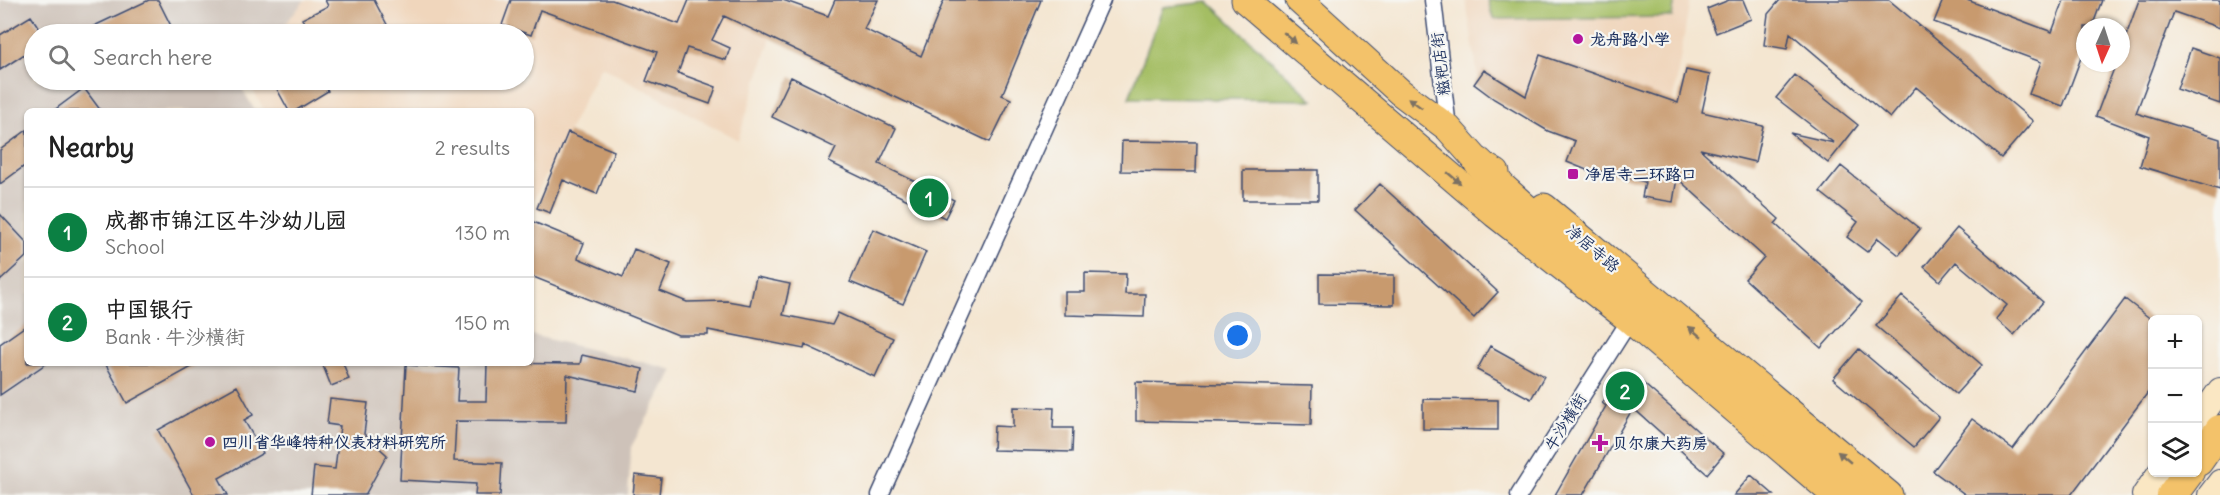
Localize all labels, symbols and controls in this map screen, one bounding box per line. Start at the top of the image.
north arrow [2076,18,2130,72]
search box [24,24,534,90]
place label: 龙舟路小学 [1590,29,1670,49]
one-way arrow [1282,31,1297,44]
street label: 糍粑店街 [1426,31,1454,97]
marker: 龙舟路小学 [1571,32,1585,46]
icon: search [45,41,78,74]
text: Search here [93,43,212,71]
one-way arrow [1407,98,1422,110]
text: Nearby [48,131,134,164]
text: 2 results [435,135,510,160]
place label: 净居寺二环路口 [1585,164,1697,184]
marker: 净居寺二环路口 [1566,167,1580,181]
one-way arrow [1446,172,1462,185]
pin: 1 [910,176,948,220]
text: 成都市锦江区牛沙幼儿园 [105,206,347,234]
text: 1 [64,220,71,245]
text: 130 m [455,220,510,245]
street label: 净居寺路 [1562,220,1624,276]
text: School [105,234,165,259]
text: 中国银行 [105,295,193,323]
text: 2 [62,310,73,335]
text: 150 m [455,310,510,335]
map controls [2148,315,2202,477]
button: + [2148,315,2202,369]
your location [1223,321,1252,350]
text: Bank · 牛沙横街 [105,324,245,349]
one-way arrow [1687,326,1703,339]
pin: 2 [1606,368,1644,414]
button: − [2148,369,2202,423]
street label: 牛沙横街 [1540,390,1590,454]
button: layers [2148,423,2202,477]
place label: 四川省华峰特种仪表材料研究所 [222,432,446,452]
place label: 贝尔康大药房 [1612,433,1708,453]
marker: 四川省华峰特种仪表材料研究所 [203,435,217,449]
marker: 贝尔康大药房 [1593,436,1607,450]
one-way arrow [1837,451,1852,464]

